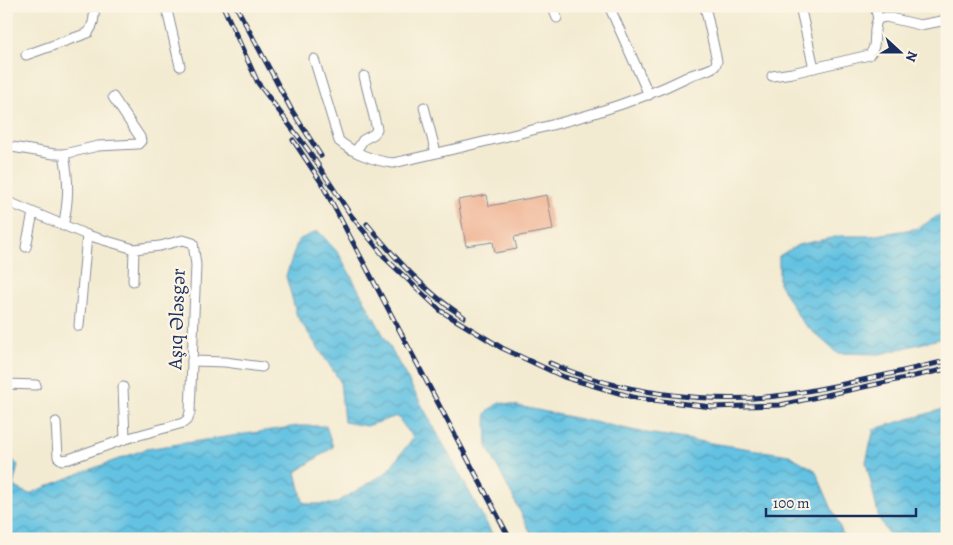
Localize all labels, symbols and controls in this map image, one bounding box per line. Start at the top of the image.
north arrow [876,28,926,78]
text: N [901,48,922,65]
street label: Aşıq Ələsgər [161,267,192,371]
scale bar [766,485,916,517]
text: 100 m [773,493,810,513]

